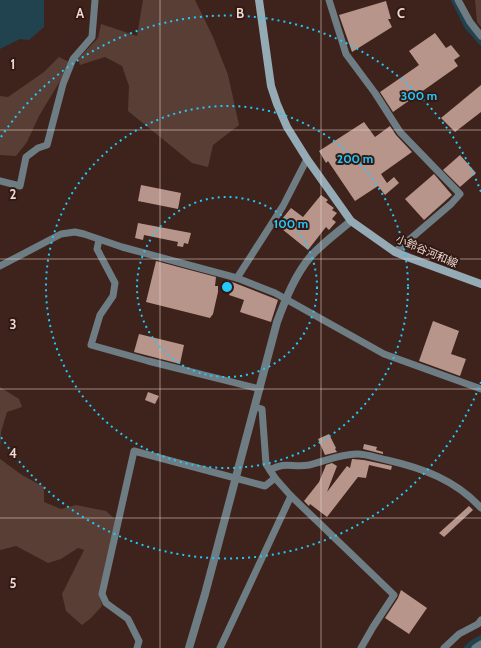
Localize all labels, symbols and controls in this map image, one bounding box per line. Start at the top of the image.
text: A [76,5,85,21]
text: B [236,5,244,21]
text: C [397,5,405,21]
text: 1 [11,56,15,72]
text: 300 m [401,88,437,103]
text: 200 m [337,151,373,166]
text: 2 [10,186,17,202]
text: 100 m [274,216,308,231]
street label: 小鈴谷河和線 [394,232,460,270]
centre of rings [220,280,234,294]
text: 3 [9,316,17,332]
text: 4 [9,445,17,461]
text: 5 [10,575,17,591]

